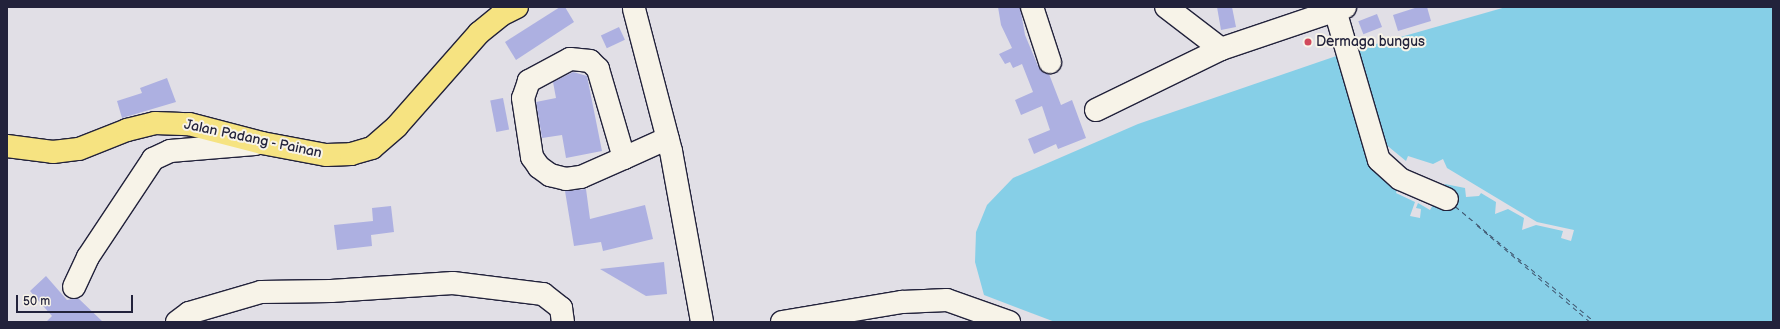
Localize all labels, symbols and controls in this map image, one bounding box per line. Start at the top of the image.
place label: Dermaga bungus [1316,34,1425,50]
marker: Dermaga bungus [1303,37,1313,47]
street label: Jalan Padang - Painan [182,116,324,162]
scale bar [18,287,135,313]
text: 50 m [23,294,50,309]

